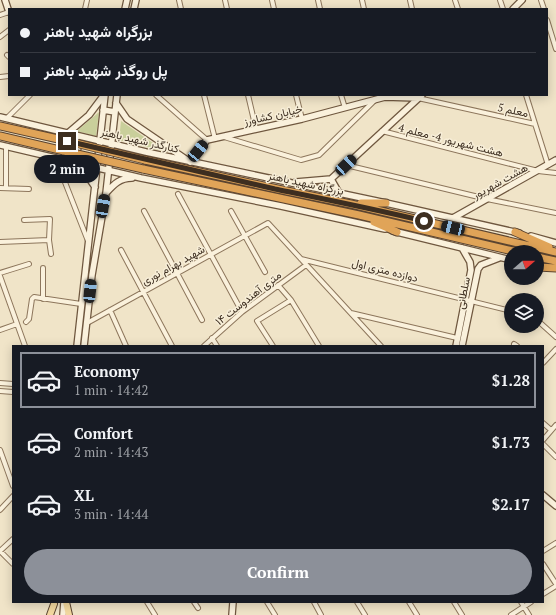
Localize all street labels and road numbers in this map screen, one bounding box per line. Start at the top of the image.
street label: معلم 5 [496,100,530,121]
street label: خیابان کشاورز [241,101,304,129]
street label: هشت شهریور 4- معلم 4 [397,120,505,161]
street label: کنارگذر شهید باهنر [99,124,181,156]
street label: هشت شهریور [469,160,530,202]
street label: بزرگراه شهید باهنر [266,168,345,198]
street label: شهید بهرام نوری [139,242,208,289]
street label: دوازده متری اول [350,255,420,285]
street label: ۱۴ متری آهندوست [212,268,284,328]
street label: سلطانی [453,275,473,310]

